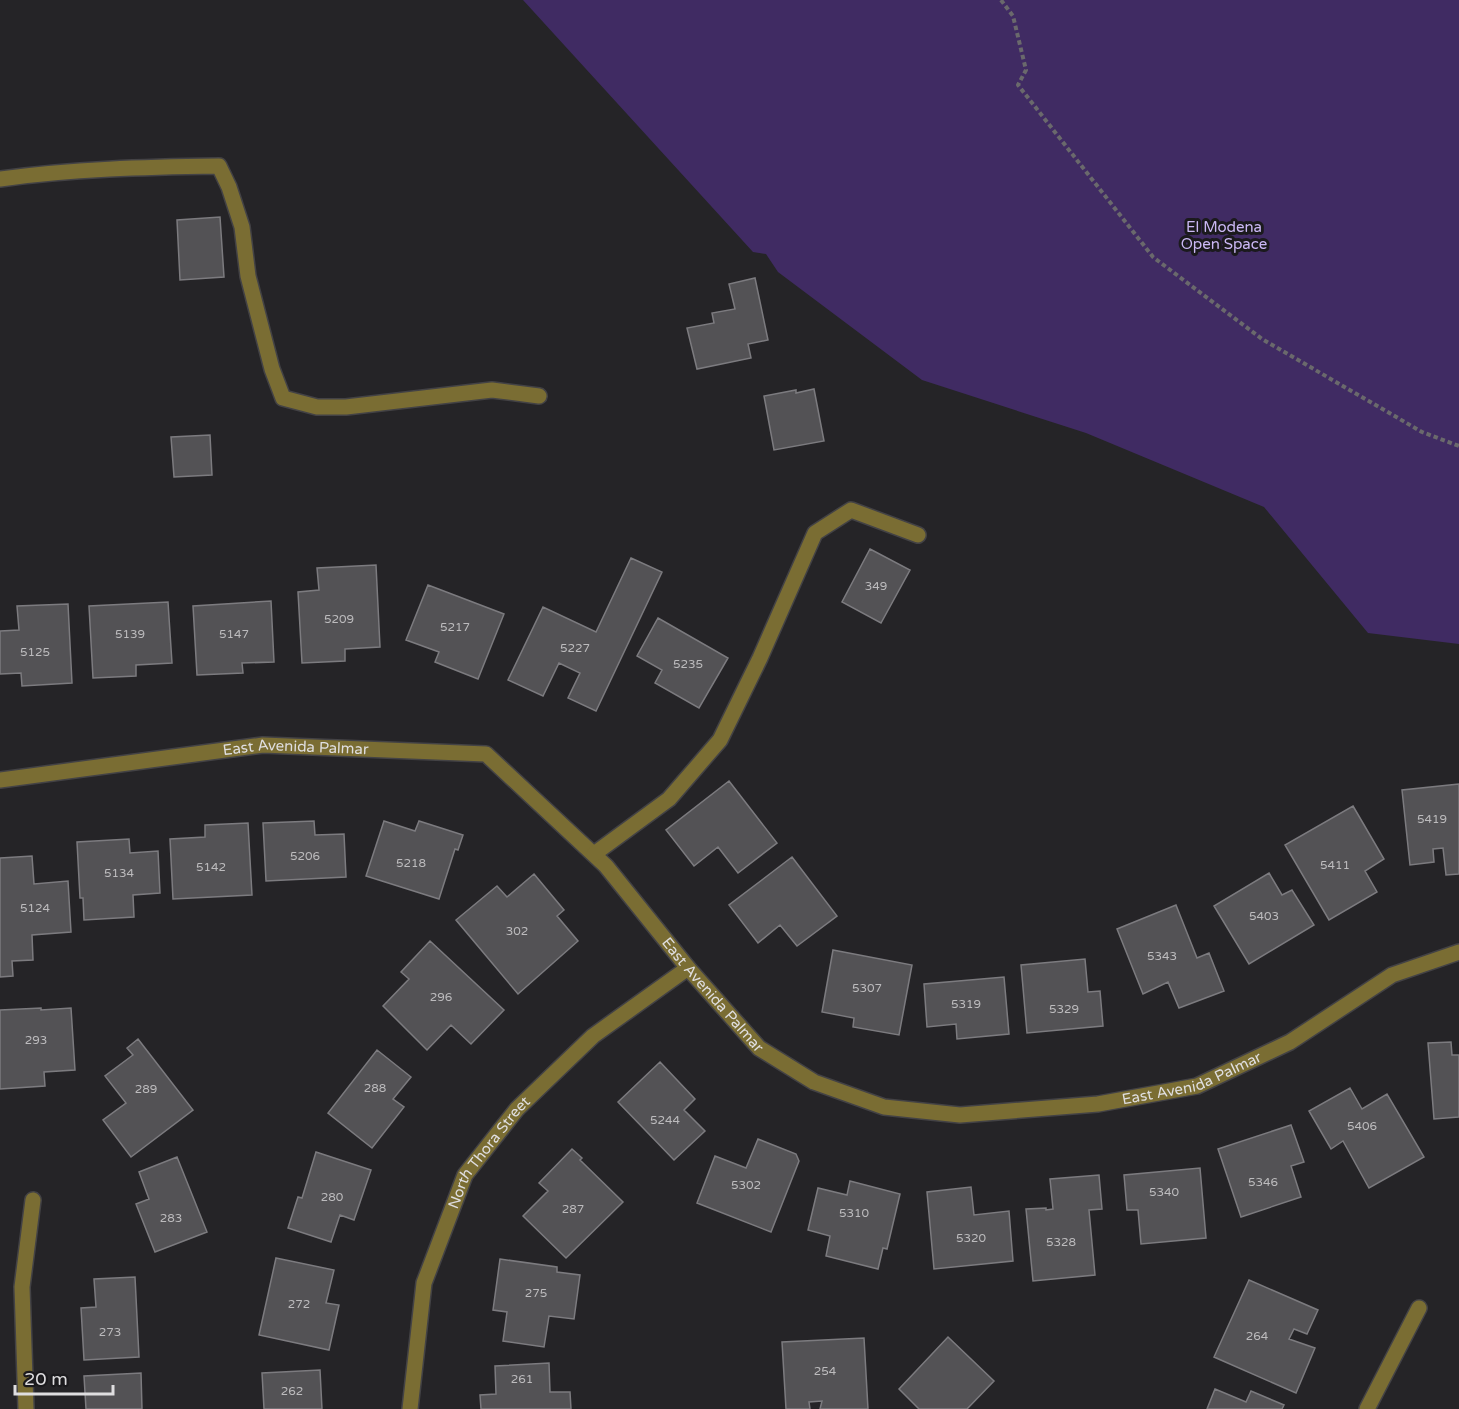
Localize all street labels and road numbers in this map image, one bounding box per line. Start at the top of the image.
street label: East Avenida Palmar [222,735,369,759]
street label: East Avenida Palmar [658,934,768,1056]
street label: East Avenida Palmar [1121,1048,1265,1108]
street label: North Thora Street [444,1092,534,1211]

